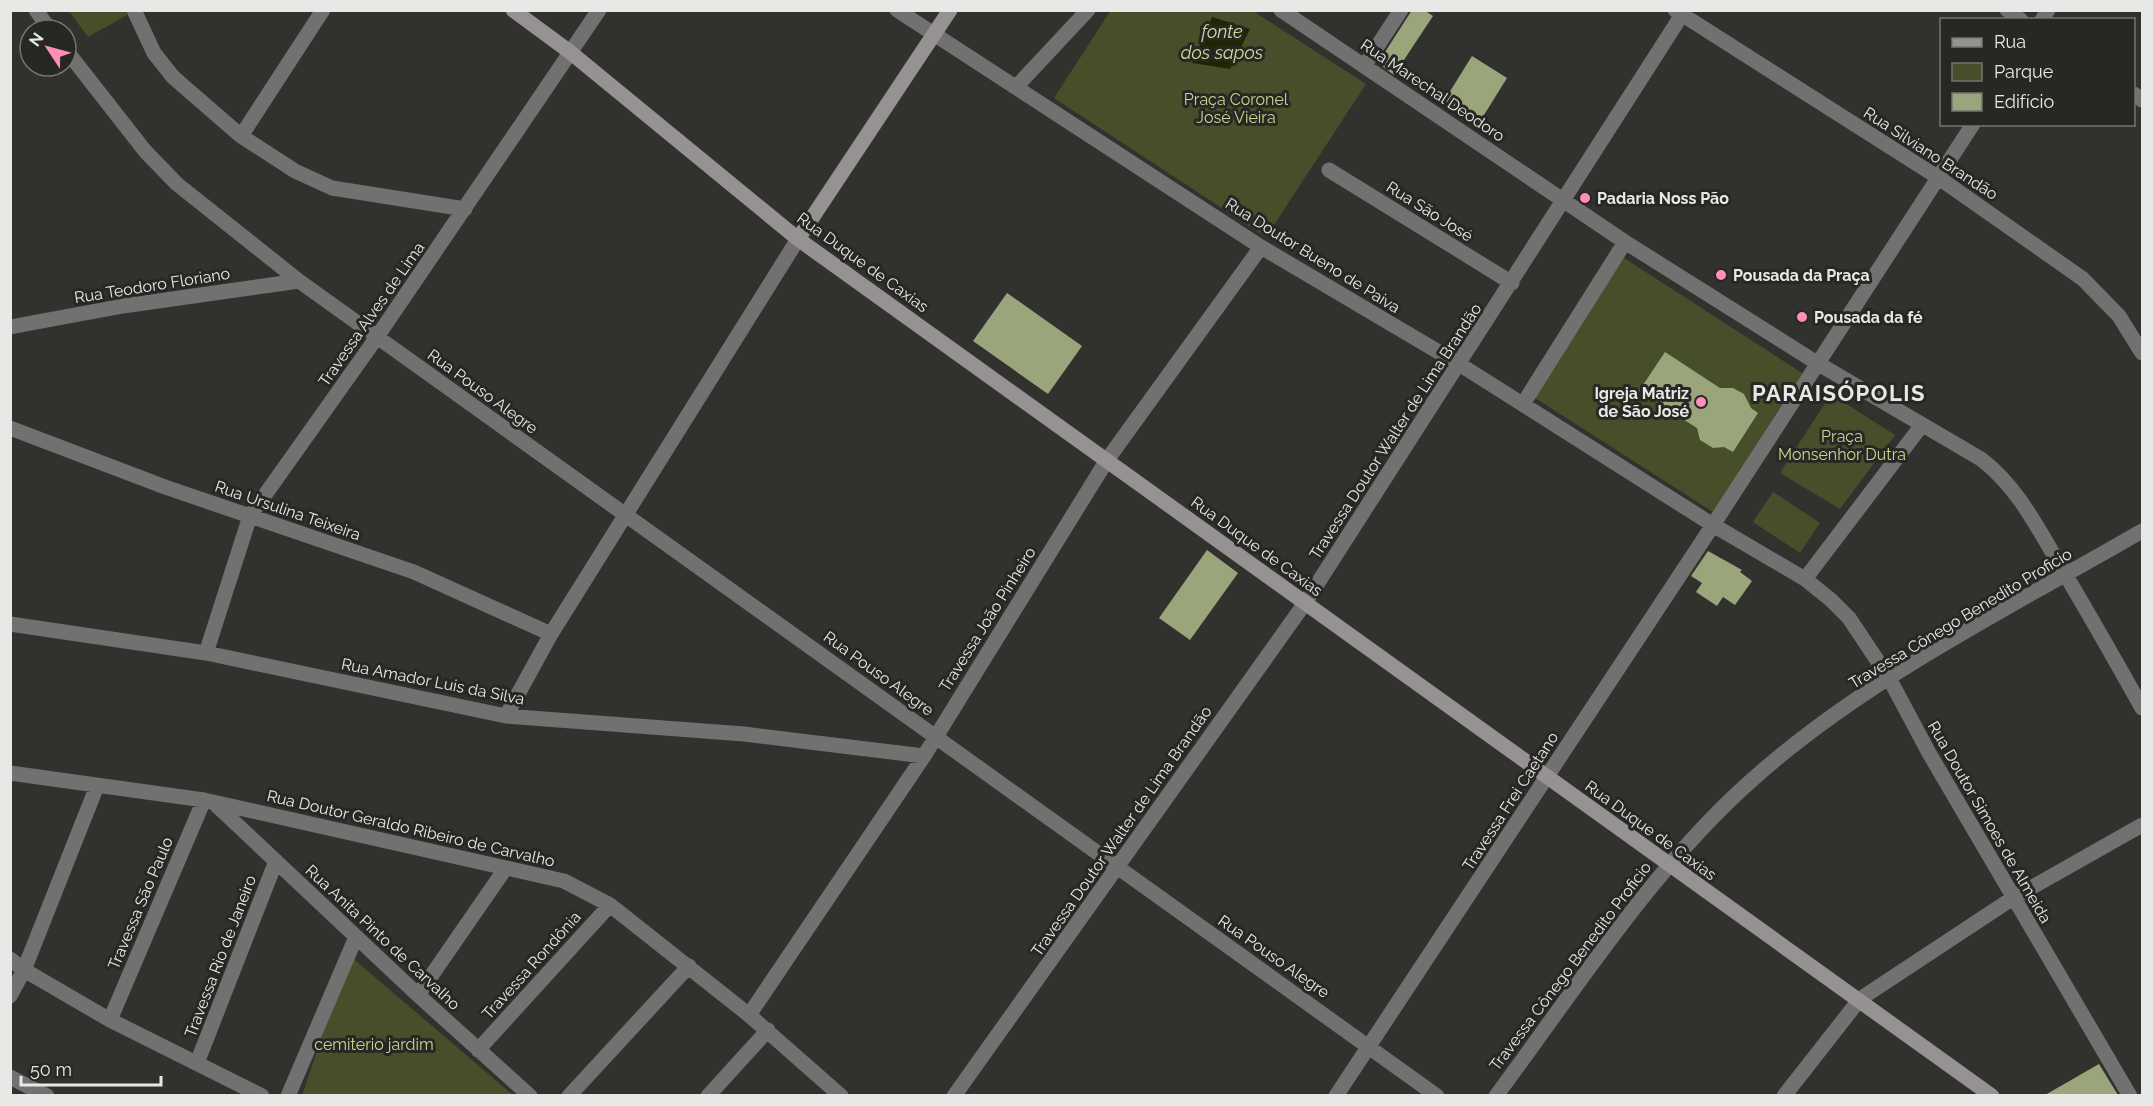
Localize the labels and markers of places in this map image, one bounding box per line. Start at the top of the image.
place label: Padaria Noss Pão [1597,189,1729,208]
marker: Padaria Noss Pão [1578,191,1592,205]
place label: Pousada da Praça [1733,266,1870,285]
marker: Pousada da Praça [1714,268,1728,282]
place label: Pousada da fé [1814,308,1923,327]
marker: Pousada da fé [1795,310,1809,324]
place label: Igreja Matriz de São José [1594,384,1689,421]
marker: Igreja Matriz de São José [1694,395,1708,409]

